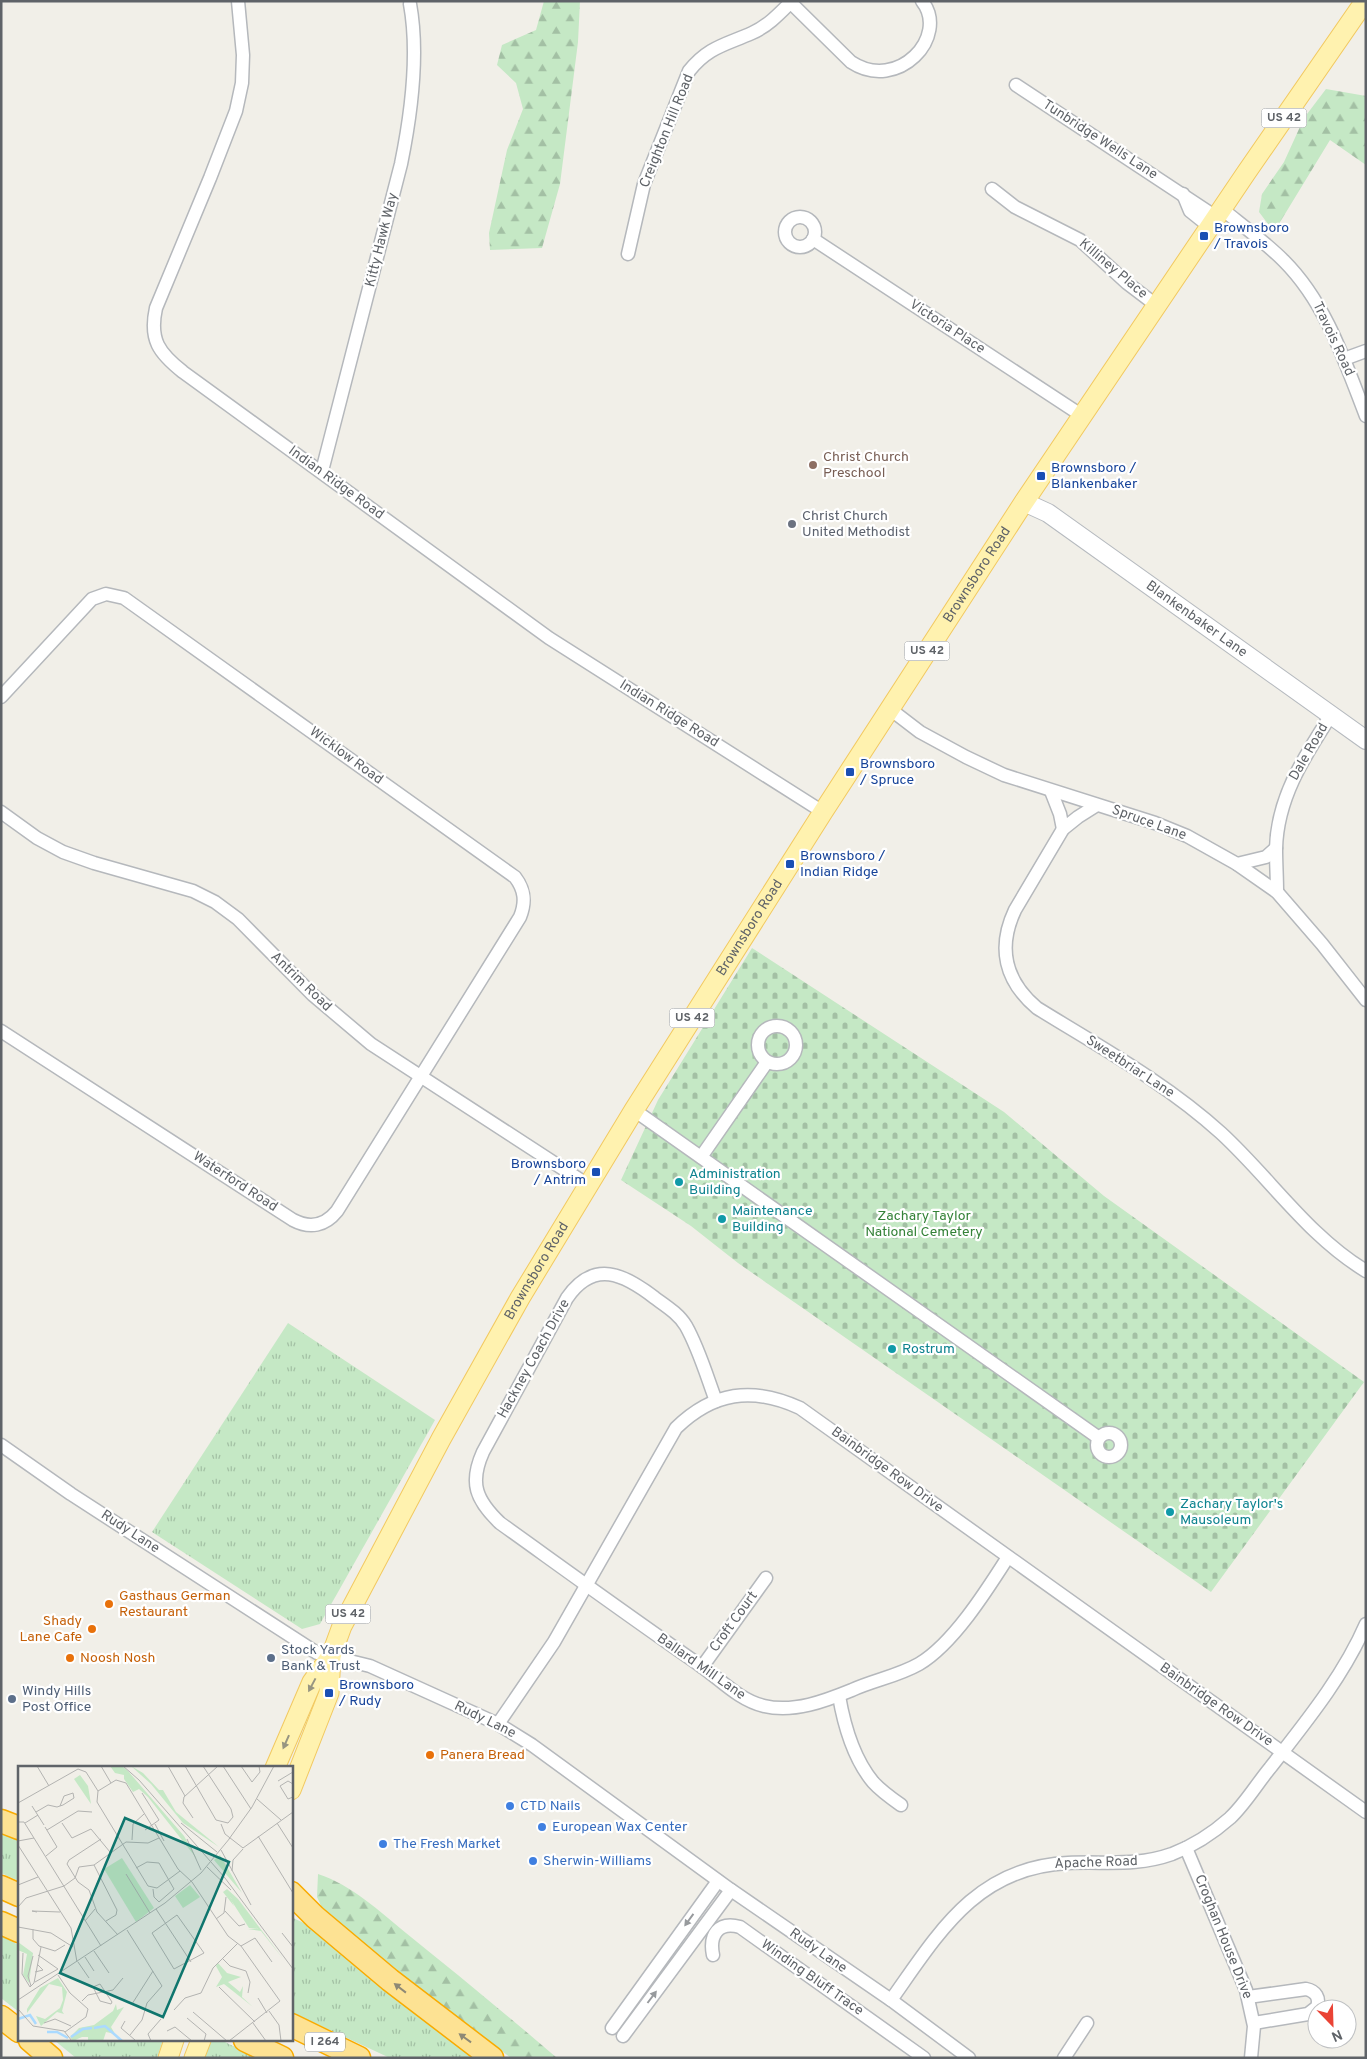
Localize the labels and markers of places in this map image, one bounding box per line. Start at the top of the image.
place label: Brownsboro / Travois [1213,220,1289,253]
marker: Brownsboro / Travois [1198,230,1210,242]
place label: Christ Church Preschool [823,449,909,482]
marker: Christ Church Preschool [807,459,819,471]
place label: Brownsboro / Blankenbaker [1051,460,1138,493]
marker: Brownsboro / Blankenbaker [1035,470,1047,482]
place label: Christ Church United Methodist [802,508,910,541]
marker: Christ Church United Methodist [786,518,798,530]
place label: Brownsboro / Spruce [859,756,935,789]
marker: Brownsboro / Spruce [844,766,856,778]
place label: Brownsboro / Indian Ridge [800,848,885,881]
marker: Brownsboro / Indian Ridge [784,858,796,870]
place label: Brownsboro / Antrim [511,1156,586,1189]
marker: Brownsboro / Antrim [590,1166,602,1178]
place label: Administration Building [689,1166,781,1199]
marker: Administration Building [673,1176,685,1188]
place label: Maintenance Building [732,1203,813,1236]
marker: Maintenance Building [716,1213,728,1225]
place label: Rostrum [902,1341,955,1358]
marker: Rostrum [886,1343,898,1355]
place label: Zachary Taylor's Mausoleum [1180,1496,1283,1529]
marker: Zachary Taylor's Mausoleum [1164,1506,1176,1518]
place label: Gasthaus German Restaurant [119,1588,231,1621]
marker: Gasthaus German Restaurant [103,1598,115,1610]
place label: Shady Lane Cafe [19,1613,82,1646]
marker: Shady Lane Cafe [86,1623,98,1635]
place label: Stock Yards Bank & Trust [281,1642,361,1675]
place label: Noosh Nosh [80,1650,155,1667]
marker: Noosh Nosh [64,1652,76,1664]
marker: Stock Yards Bank & Trust [265,1652,277,1664]
place label: Brownsboro / Rudy [338,1677,414,1710]
place label: Windy Hills Post Office [22,1683,91,1716]
marker: Brownsboro / Rudy [323,1687,335,1699]
marker: Windy Hills Post Office [6,1693,18,1705]
place label: Panera Bread [440,1747,525,1764]
marker: Panera Bread [424,1749,436,1761]
place label: CTD Nails [520,1798,581,1815]
marker: CTD Nails [504,1800,516,1812]
place label: European Wax Center [552,1819,688,1836]
marker: European Wax Center [536,1821,548,1833]
place label: The Fresh Market [393,1836,501,1853]
marker: The Fresh Market [377,1838,389,1850]
place label: Sherwin-Williams [543,1853,652,1870]
marker: Sherwin-Williams [527,1855,539,1867]

